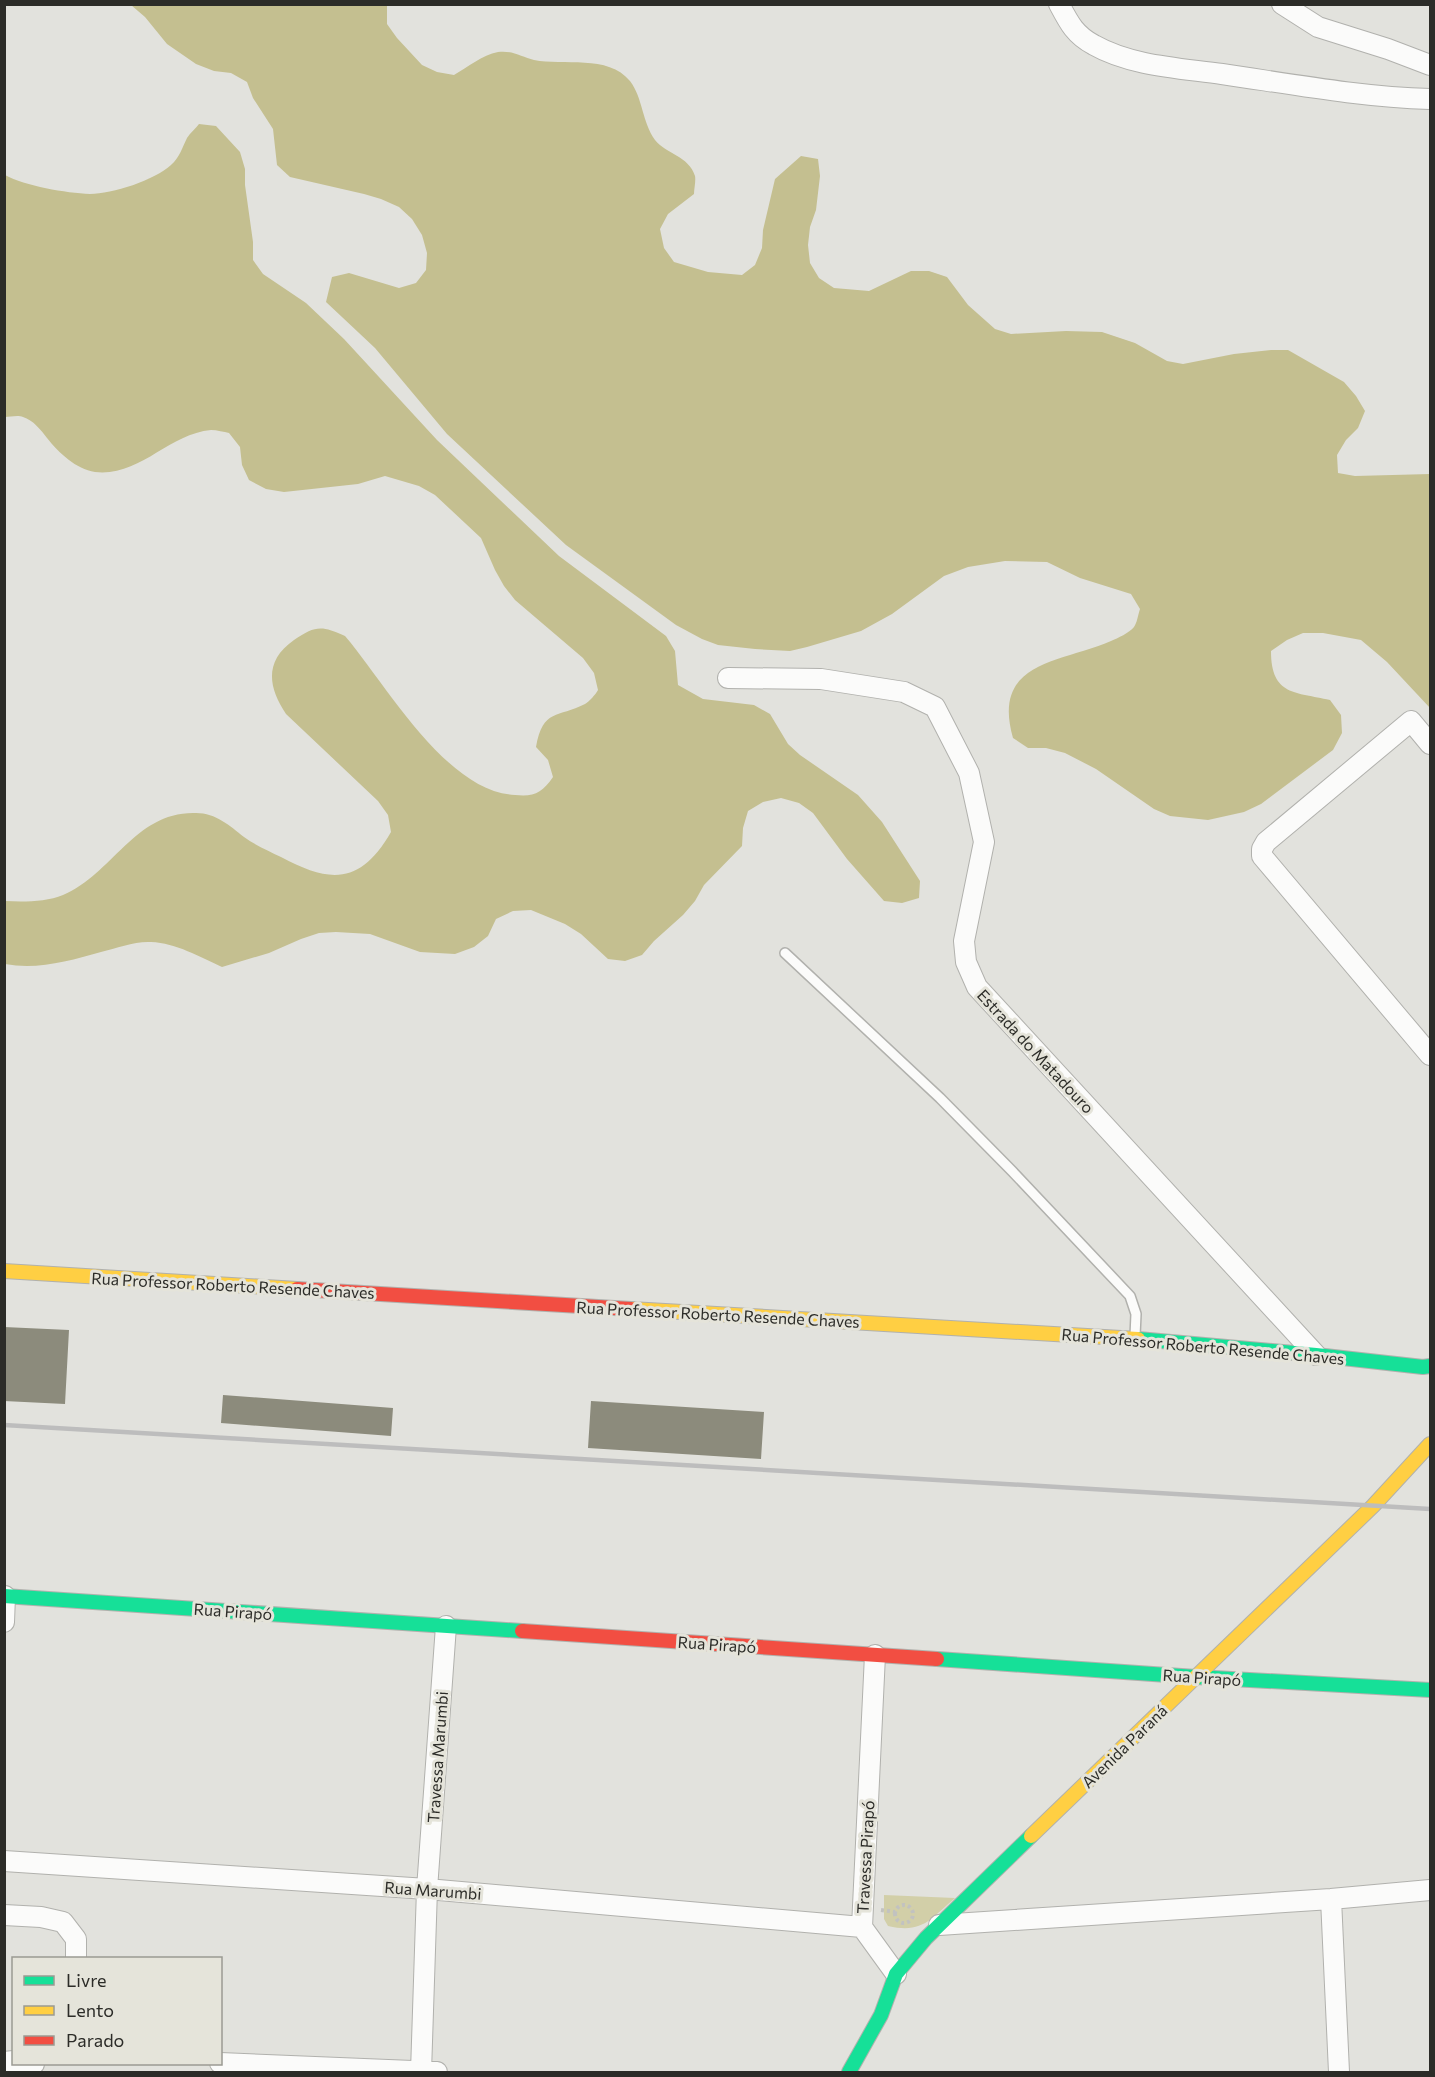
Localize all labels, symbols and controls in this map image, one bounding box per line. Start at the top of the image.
street label: Estrada do Matadouro [974,985,1098,1117]
street label: Rua Professor Roberto Resende Chaves [91,1268,375,1302]
street label: Rua Professor Roberto Resende Chaves [576,1297,860,1331]
street label: Rua Professor Roberto Resende Chaves [1061,1324,1345,1368]
street label: Rua Pirapó [193,1599,273,1623]
street label: Rua Pirapó [677,1632,757,1656]
street label: Rua Pirapó [1162,1665,1242,1689]
street label: Travessa Marumbi [423,1690,451,1824]
street label: Avenida Paraná [1077,1701,1171,1791]
street label: Travessa Pirapó [853,1800,877,1914]
street label: Rua Marumbi [384,1877,482,1903]
legend [12,1957,222,2065]
text: Livre [66,1969,107,1991]
text: Lento [66,1999,114,2021]
text: Parado [66,2029,124,2051]

